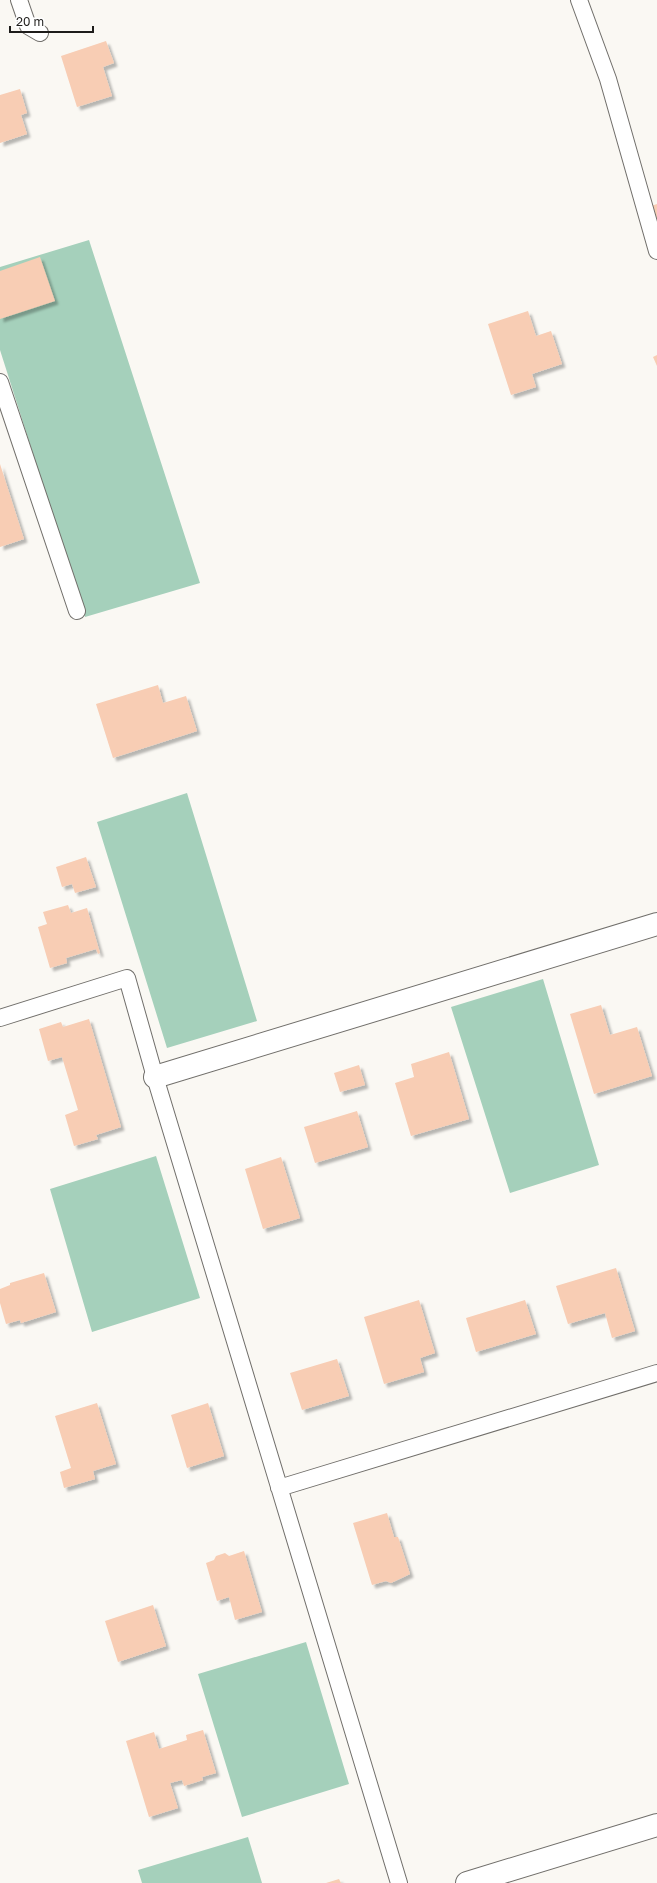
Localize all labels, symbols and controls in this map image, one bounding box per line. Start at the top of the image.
scale bar [10,8,93,34]
text: 20 m [16,14,44,29]

